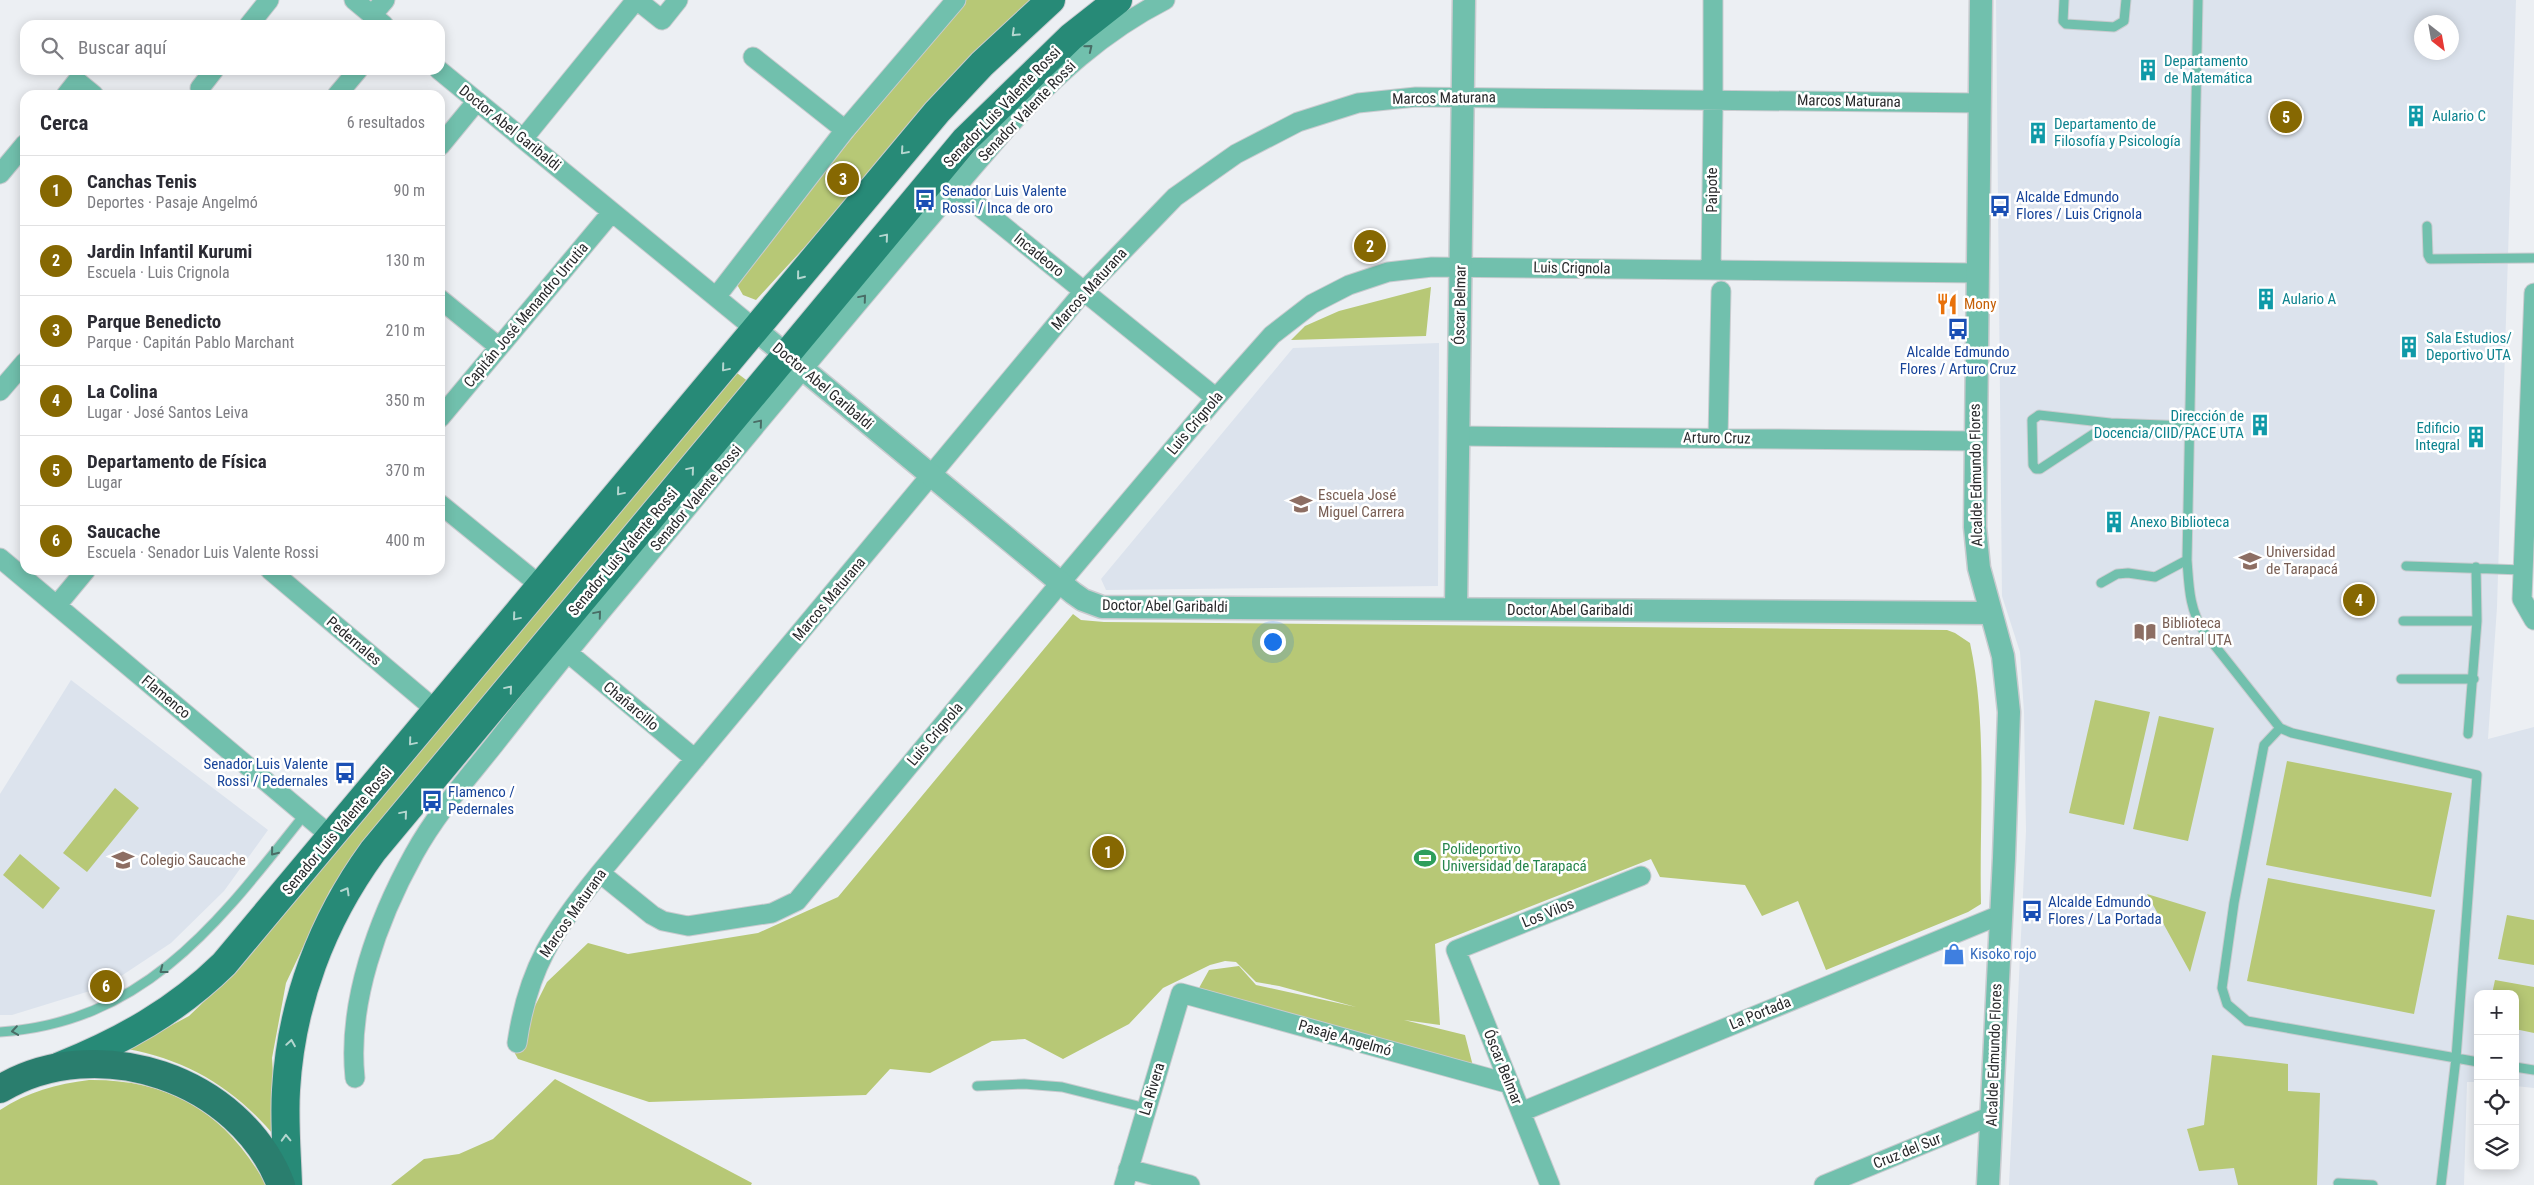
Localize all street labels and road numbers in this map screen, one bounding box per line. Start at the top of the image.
street label: Senador Luis Valente Rossi [940,43,1064,171]
street label: Senador Valente Rossi [974,57,1080,165]
street label: Doctor Abel Garibaldi [455,81,565,175]
street label: Marcos Maturana [1392,88,1496,108]
street label: Marcos Maturana [1797,91,1901,111]
street label: Paipote [1703,167,1721,213]
street label: Incadeoro [1010,229,1068,281]
street label: Capitán José Menandro Urrutia [460,239,592,391]
street label: Marcos Maturana [1048,244,1130,334]
street label: Luis Crignola [1533,258,1611,278]
street label: Óscar Belmar [1450,265,1470,345]
street label: Doctor Abel Garibaldi [769,339,877,433]
street label: Luis Crignola [1163,388,1227,458]
street label: Alcalde Edmundo Flores [1966,403,1986,547]
street label: Arturo Cruz [1683,428,1751,448]
street label: Senador Valente Rossi [646,441,746,555]
street label: Senador Luis Valente Rossi [565,485,681,619]
street label: Marcos Maturana [789,553,869,645]
street label: Doctor Abel Garibaldi [1102,596,1228,616]
street label: Doctor Abel Garibaldi [1507,601,1633,619]
street label: Pedernales [323,613,385,669]
street label: Flamenco [138,671,194,723]
street label: Chañarcillo [600,678,662,734]
street label: Luis Crignola [903,699,967,769]
street label: Senador Luis Valente Rossi [279,764,395,898]
street label: Marcos Maturana [536,865,610,961]
street label: Los Vilos [1519,894,1577,932]
street label: Alcalde Edmundo Flores [1983,983,2005,1127]
street label: La Portada [1727,993,1793,1033]
street label: Pasaje Angelmó [1296,1016,1394,1060]
street label: Óscar Belmar [1480,1027,1526,1108]
street label: La Rivera [1136,1061,1168,1117]
street label: Cruz del Sur [1871,1129,1944,1173]

